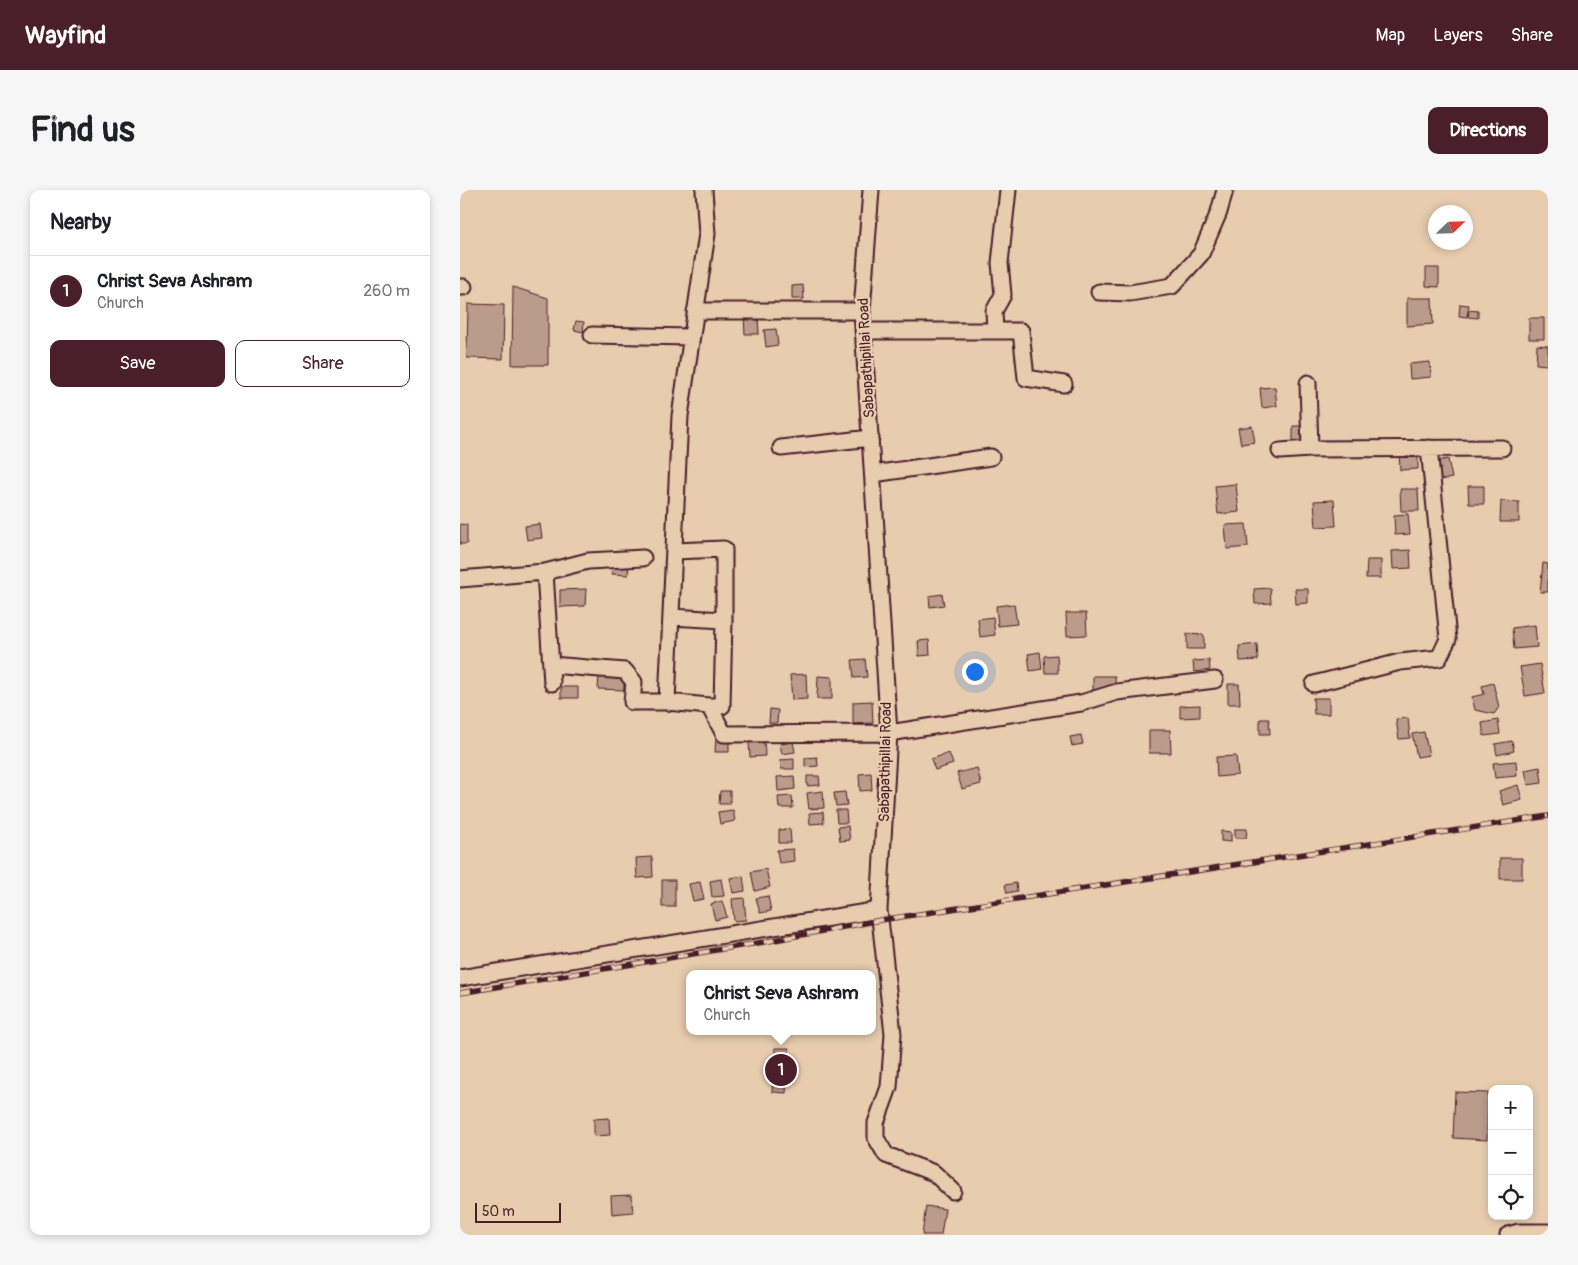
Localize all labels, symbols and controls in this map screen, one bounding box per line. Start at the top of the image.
text: Wayfind [25,21,106,50]
text: Map [1376,24,1405,47]
text: Layers [1433,24,1483,47]
text: Share [1511,24,1553,47]
button: Directions [1428,107,1548,154]
text: Find us [30,108,135,152]
north arrow [1428,205,1473,250]
text: Nearby [50,209,111,236]
text: Christ Seva Ashram [97,269,252,293]
text: 1 [63,281,69,301]
text: 260 m [363,281,410,301]
text: Church [97,293,144,313]
street label: Sabapathipillai Road [854,297,879,419]
button: Save [50,340,225,387]
button: Share [235,340,410,387]
your location [962,659,988,685]
street label: Sabapathipillai Road [875,702,896,822]
popup [686,970,876,1035]
text: Christ Seva Ashram [703,981,859,1005]
text: Church [703,1005,750,1025]
pin: 1 [765,1051,797,1089]
map controls [1488,1085,1533,1220]
button: + [1488,1085,1533,1130]
button: − [1488,1130,1533,1175]
button: locate [1488,1175,1533,1220]
scale bar [475,1200,561,1223]
text: 50 m [482,1203,515,1220]

